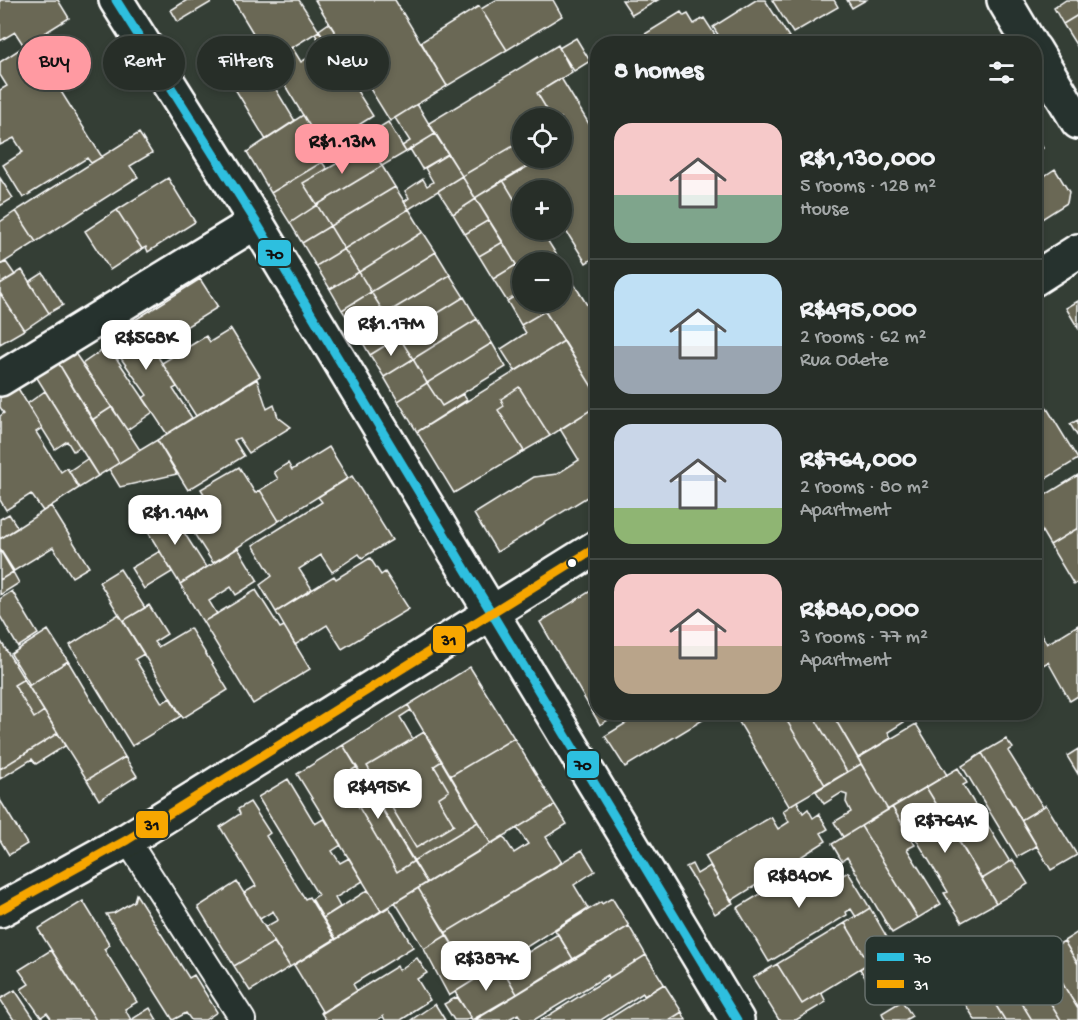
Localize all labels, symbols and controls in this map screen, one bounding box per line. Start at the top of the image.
chip: Buy [18,36,91,90]
chip: Rent [103,36,185,90]
chip: Filters [197,36,294,90]
chip: New [306,36,389,90]
icon: filters [985,56,1018,89]
text: 8 homes [614,57,703,88]
map controls [512,108,572,312]
button: locate [512,108,572,168]
pin: R$1.13M [287,124,397,175]
text: R$1.13M [309,132,375,155]
text: R$1,130,000 [800,145,935,176]
icon: home [662,147,734,219]
text: 5 rooms · 128 m² [800,176,936,199]
button: + [512,180,572,240]
text: House [800,199,849,222]
line badge: 70 [257,239,292,267]
text: 70 [265,247,284,266]
button: − [512,252,572,312]
text: R$495,000 [800,296,917,327]
icon: home [662,298,734,370]
pin: R$1.17M [336,306,446,357]
text: R$1.17M [358,314,424,337]
pin: R$568K [97,320,195,371]
text: 2 rooms · 62 m² [800,327,927,350]
text: R$568K [115,328,177,351]
text: Rua Odete [800,350,888,373]
text: R$764,000 [800,446,917,477]
icon: home [662,448,734,520]
text: 2 rooms · 80 m² [800,477,929,500]
pin: R$1.14M [120,495,230,546]
text: Apartment [800,500,890,523]
text: R$1.14M [142,503,208,526]
unlabelled marker [566,557,578,569]
text: R$840,000 [800,596,919,627]
icon: home [662,598,734,670]
line badge: 31 [432,625,466,654]
text: 3 rooms · 77 m² [800,627,928,650]
text: 31 [441,633,456,652]
text: Apartment [800,650,890,673]
line badge: 70 [566,750,600,779]
text: 70 [573,758,592,777]
pin: R$495K [329,769,427,820]
text: R$495K [348,777,408,800]
pin: R$764K [896,803,994,854]
line badge: 31 [135,810,169,839]
text: R$764K [915,811,975,834]
text: 31 [144,818,159,837]
pin: R$840K [750,858,848,909]
text: R$840K [768,866,830,889]
legend [865,936,1063,1005]
pin: R$387K [437,941,535,992]
text: R$387K [455,949,517,972]
text: 70 [913,951,931,970]
text: 31 [913,978,929,997]

